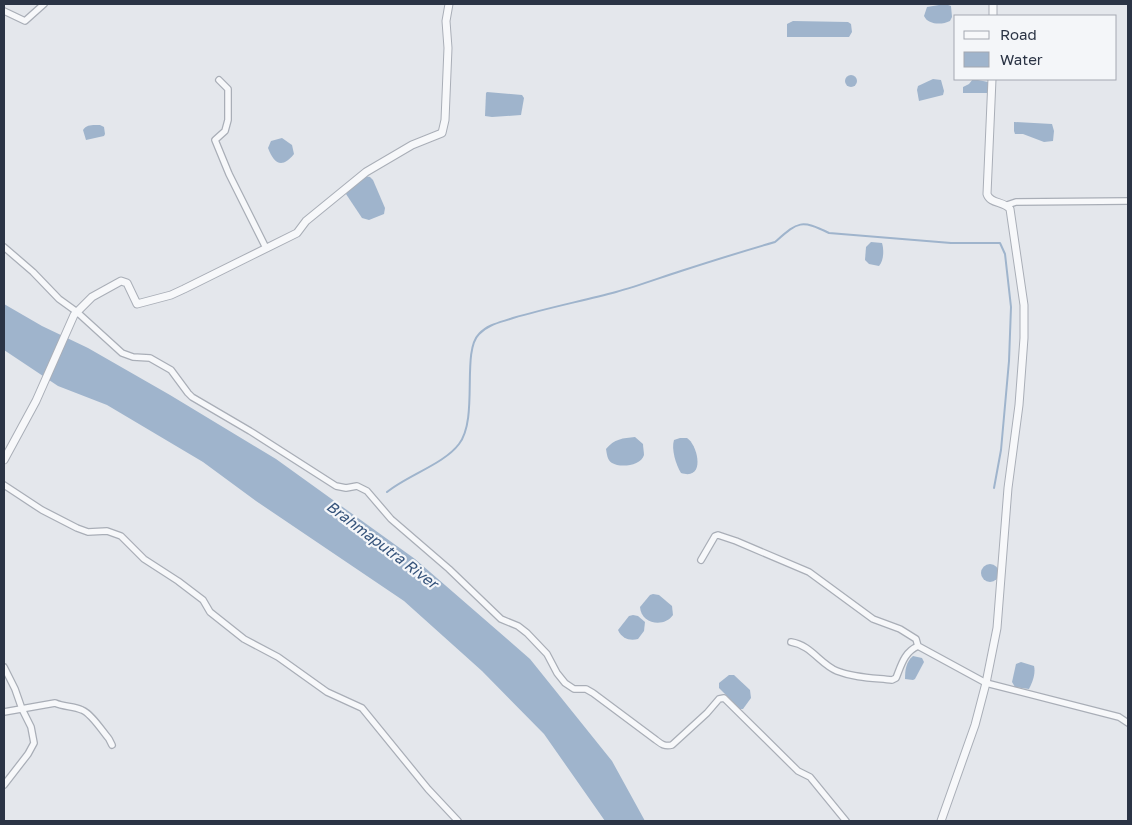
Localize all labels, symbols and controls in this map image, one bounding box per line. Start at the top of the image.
legend [954,15,1117,80]
text: Road [1000,25,1037,43]
text: Water [1000,50,1043,68]
water label: Brahmaputra River [324,497,443,593]

